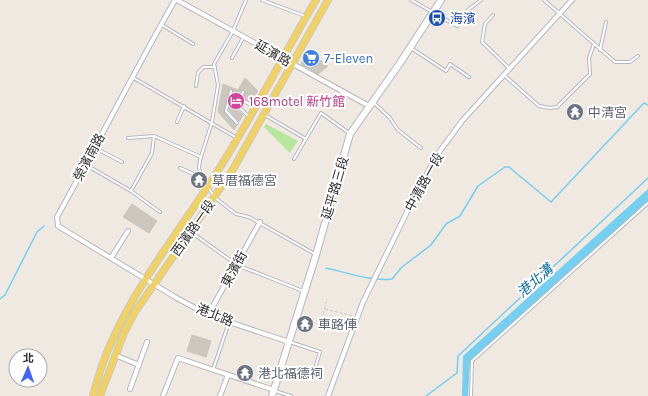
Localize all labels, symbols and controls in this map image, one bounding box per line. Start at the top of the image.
bus stop icon: 海濱 [427,8,447,28]
place label: 海濱 [450,11,476,26]
street label: 延濱路 [252,37,294,69]
supermarket icon: 7-Eleven [301,48,321,68]
place label: 7-Eleven [324,51,373,66]
hotel icon: 168motel 新竹館 [226,91,246,111]
place label: 168motel 新竹館 [249,94,345,109]
temple icon: 中清宮 [565,102,585,122]
place label: 中清宮 [588,105,627,120]
street label: 榮濱南路 [70,131,108,183]
street label: 中清路一段 [402,150,446,214]
street label: 延平路三段 [319,155,351,221]
temple icon: 草厝福德宮 [189,170,209,190]
place label: 草厝福德宮 [212,173,277,188]
street label: 西濱路一段 [168,197,218,259]
street label: 東濱街 [218,248,250,290]
water label: 港北溝 [514,259,558,301]
street label: 港北路 [194,301,236,329]
temple icon: 車路俥 [295,314,315,334]
place label: 車路俥 [318,317,357,332]
north arrow [8,348,48,388]
text: 北 [23,352,34,365]
temple icon: 港北福德祠 [235,363,255,383]
place label: 港北福德祠 [258,366,323,381]

